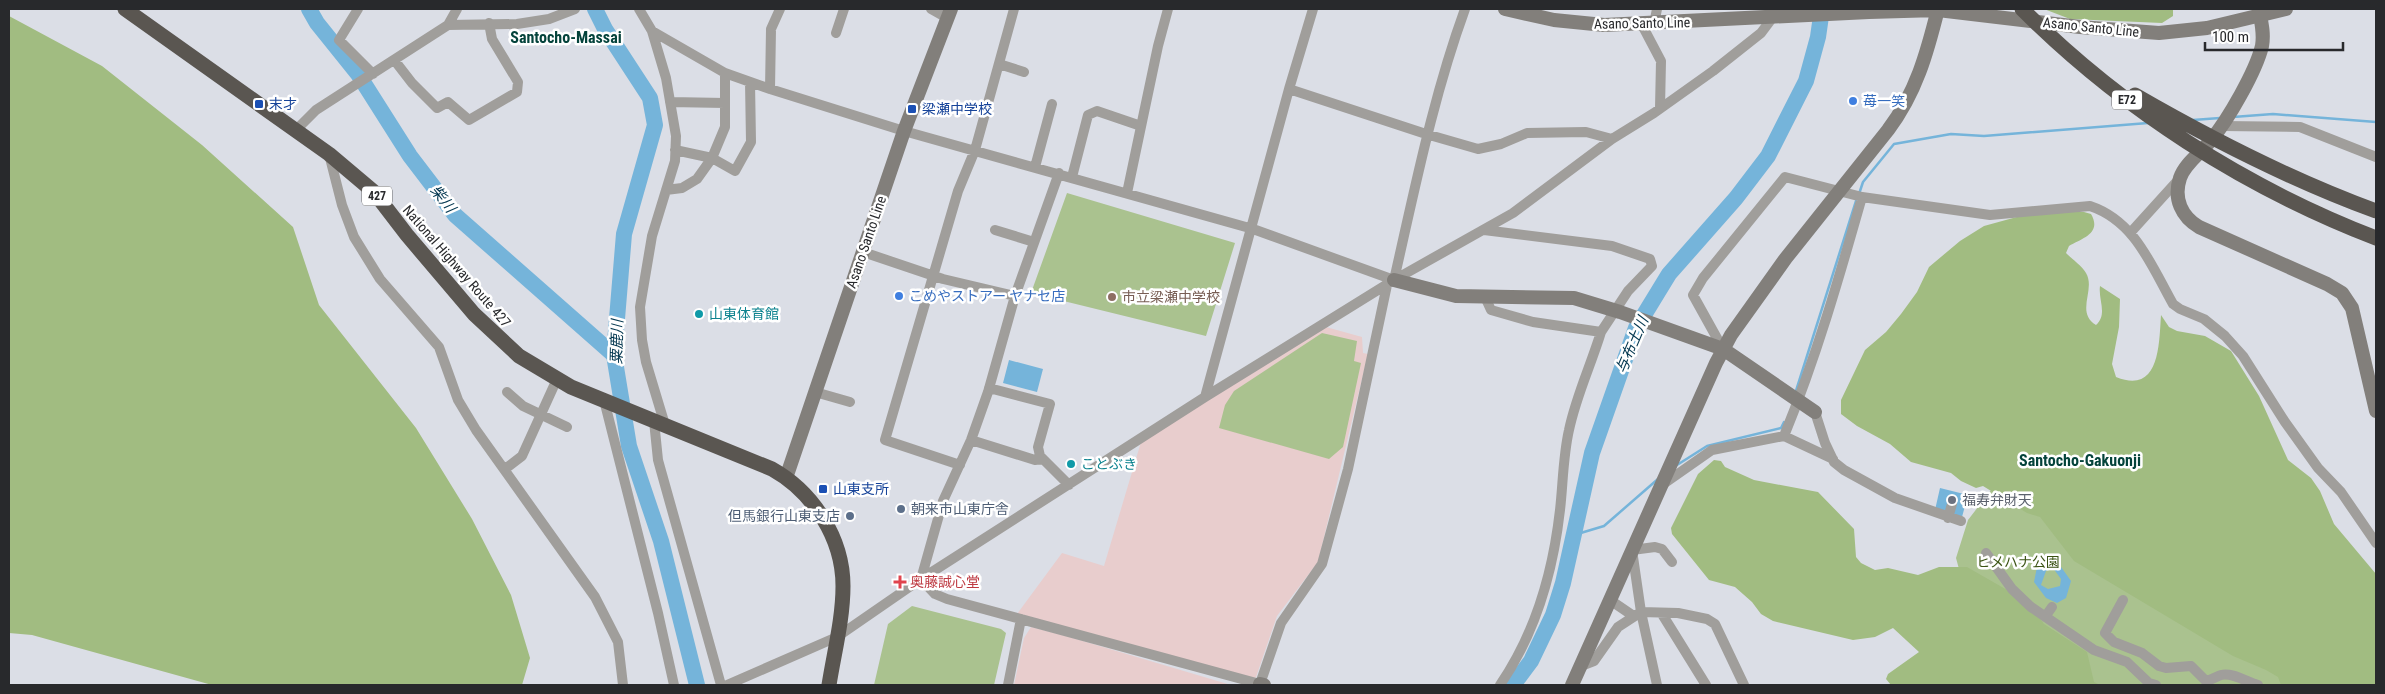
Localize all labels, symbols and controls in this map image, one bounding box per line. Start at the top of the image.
street label: Asano Santo Line [1594,14,1691,32]
street label: Asano Santo Line [2042,14,2140,40]
scale bar [2205,20,2342,52]
district label: Santocho-Massai [510,28,622,47]
text: 100 m [2212,28,2249,46]
road number: E72 [2112,90,2142,110]
place label: 苺一笑 [1863,93,1905,109]
marker: 苺一笑 [1847,95,1859,107]
place label: 末才 [269,96,297,112]
marker: 末才 [253,98,265,110]
place label: 梁瀬中学校 [922,101,992,117]
marker: 梁瀬中学校 [906,103,918,115]
water label: 柴川 [427,182,461,218]
road number: 427 [362,187,392,206]
street label: Asano Santo Line [843,193,889,290]
street label: National Highway Route 427 [400,202,514,330]
place label: こめやストアー ヤナセ店 [909,288,1065,304]
place label: 市立梁瀬中学校 [1122,289,1220,305]
marker: こめやストアー ヤナセ店 [893,290,905,302]
marker: 市立梁瀬中学校 [1106,291,1118,303]
place label: 山東体育館 [709,306,779,322]
marker: 山東体育館 [693,308,705,320]
water label: 与布土川 [1612,312,1653,376]
water label: 粟鹿川 [608,317,626,365]
district label: Santocho-Gakuonji [2019,451,2141,470]
place label: ことぶき [1081,456,1137,472]
marker: ことぶき [1065,458,1077,470]
place label: 山東支所 [833,481,889,497]
marker: 山東支所 [817,483,829,495]
place label: 福寿弁財天 [1962,492,2032,508]
marker: 福寿弁財天 [1946,494,1958,506]
place label: 朝来市山東庁舎 [911,501,1009,517]
marker: 朝来市山東庁舎 [895,503,907,515]
place label: 但馬銀行山東支店 [728,508,840,524]
marker: 但馬銀行山東支店 [844,510,856,522]
park label: ヒメハナ公園 [1976,554,2060,570]
place label: 奥藤誠心堂 [910,574,980,590]
marker: 奥藤誠心堂 [894,576,906,588]

